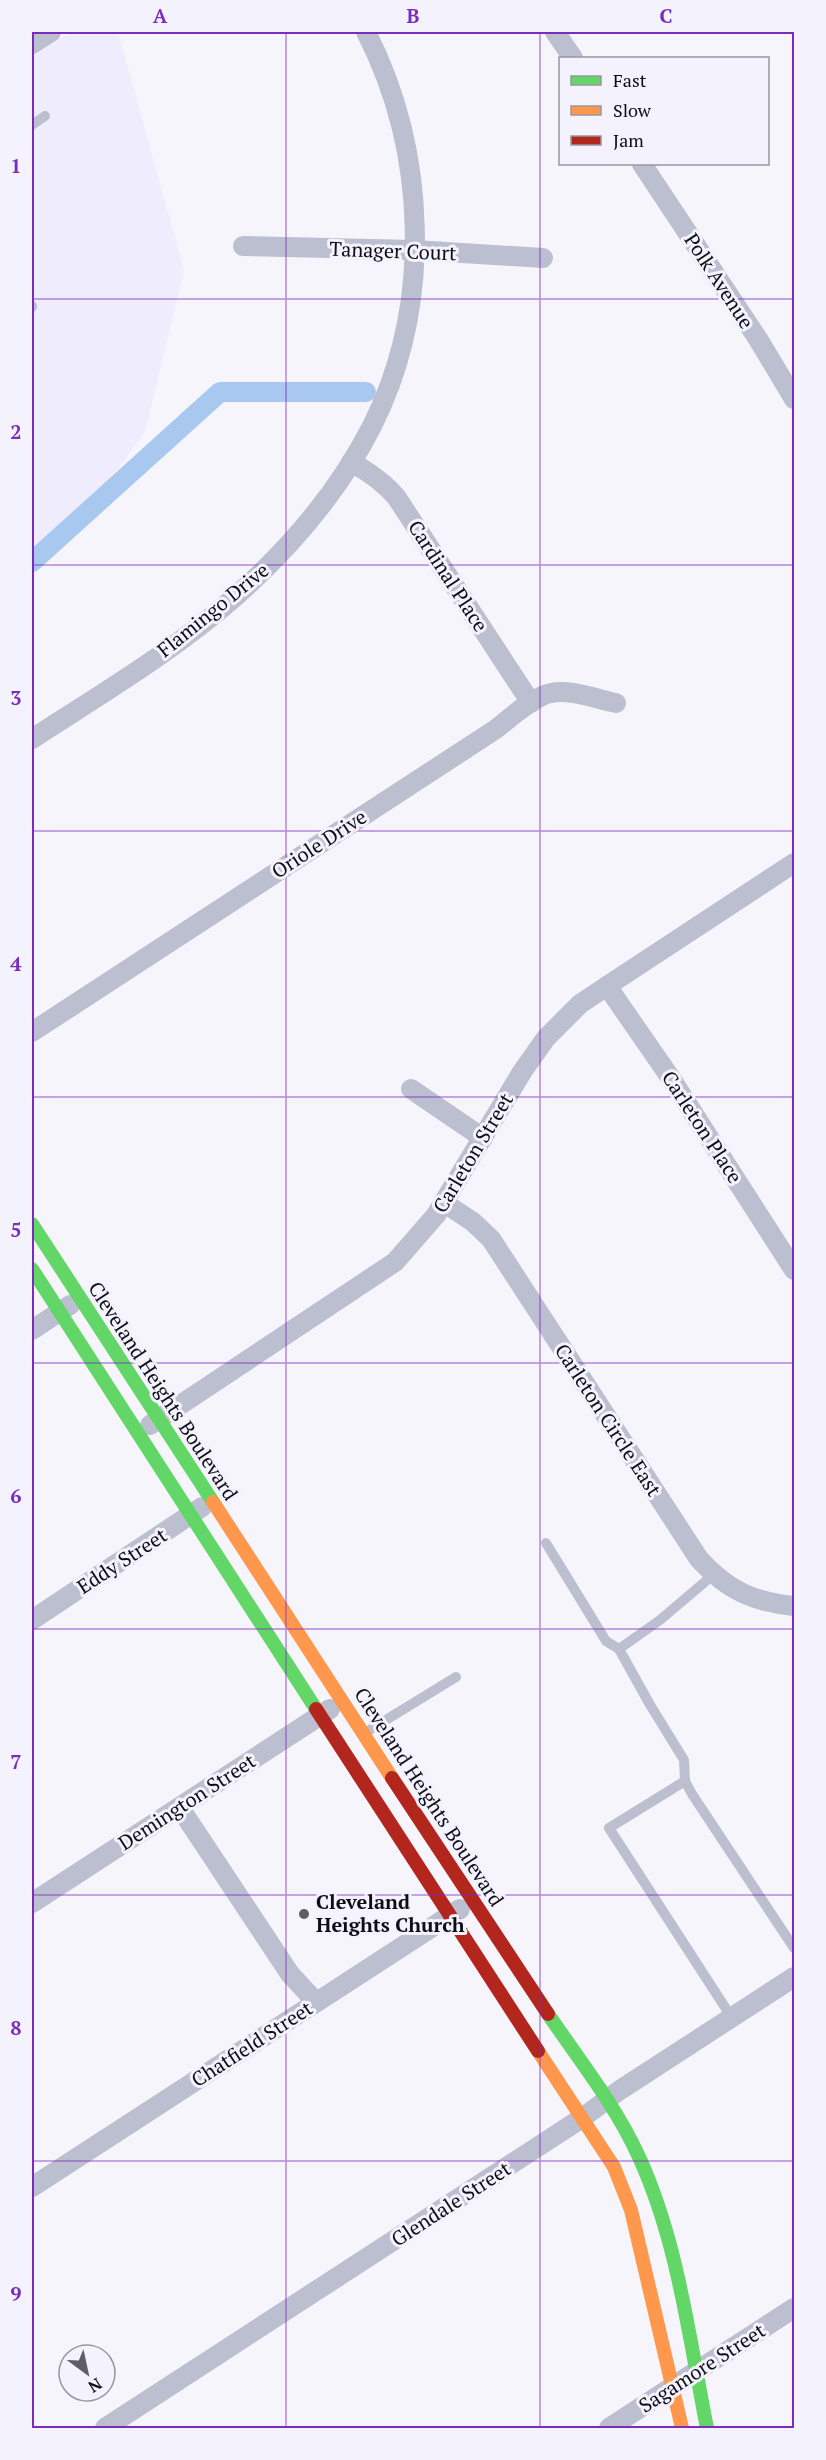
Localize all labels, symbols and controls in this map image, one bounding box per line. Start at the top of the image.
text: A [153,2,168,29]
text: B [407,2,420,29]
text: C [659,2,673,29]
legend [559,57,769,165]
text: Fast [613,68,647,92]
text: Slow [613,98,652,122]
text: Jam [613,128,644,152]
text: 1 [10,152,22,179]
street label: Polk Avenue [678,228,760,334]
street label: Tanager Court [329,235,458,266]
text: 2 [10,418,22,445]
street label: Cardinal Place [402,515,495,637]
street label: Flamingo Drive [151,556,274,663]
text: 3 [10,684,22,711]
street label: Oriole Drive [266,803,371,884]
text: 4 [10,950,22,977]
street label: Carleton Place [656,1065,749,1188]
street label: Carleton Street [426,1087,519,1218]
text: 5 [10,1216,22,1243]
street label: Cleveland Heights Boulevard [82,1276,244,1505]
street label: Carleton Circle East [549,1338,668,1502]
text: 6 [10,1482,22,1509]
street label: Eddy Street [72,1521,172,1600]
street label: Cleveland Heights Boulevard [348,1682,510,1911]
street label: Demington Street [113,1747,261,1856]
text: 7 [10,1748,22,1775]
place label: Cleveland Heights Church [316,1888,465,1938]
marker: Cleveland Heights Church [297,1907,311,1921]
street label: Chatfield Street [186,1994,318,2093]
text: 8 [10,2014,22,2041]
street label: Glendale Street [386,2155,516,2252]
text: 9 [10,2280,22,2307]
street label: Sagamore Street [633,2316,771,2419]
north arrow [57,2343,117,2403]
text: N [84,2373,106,2398]

